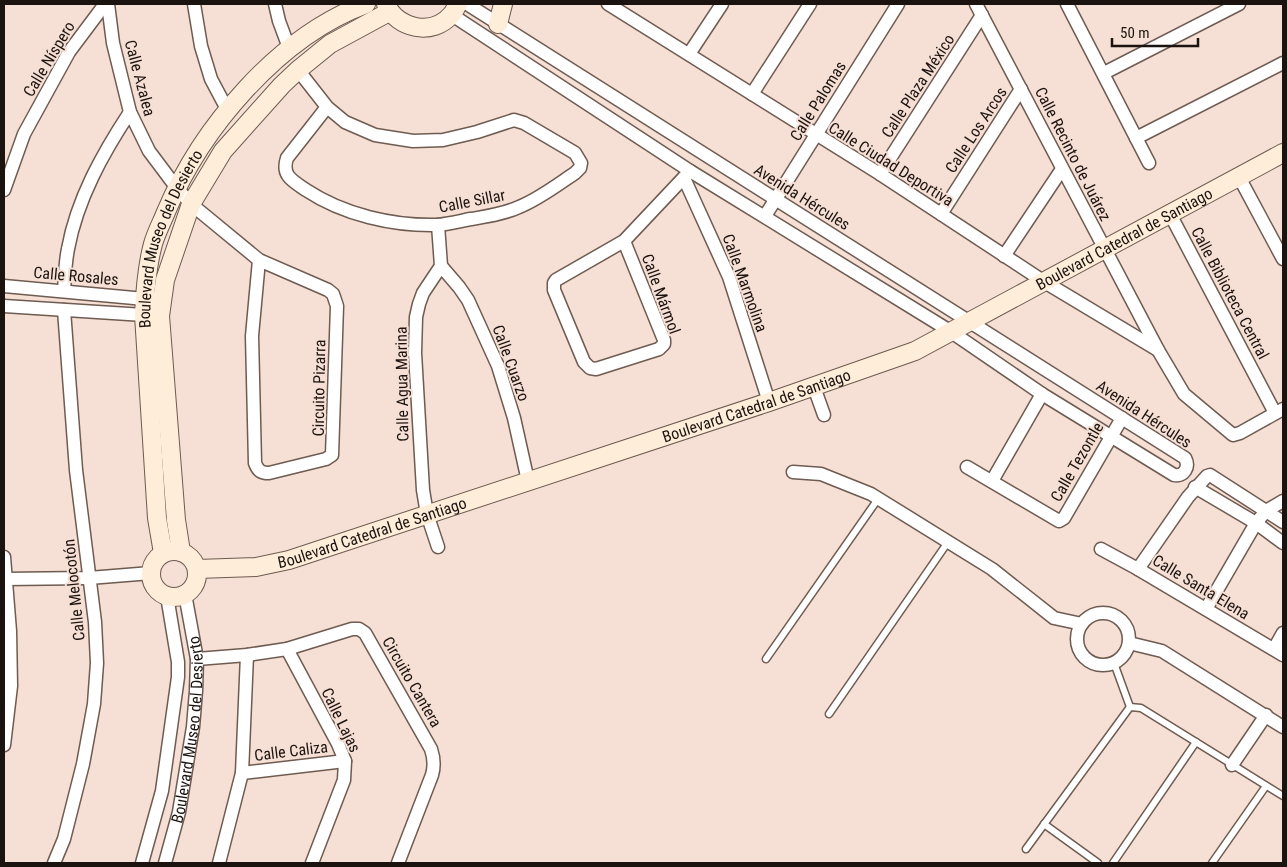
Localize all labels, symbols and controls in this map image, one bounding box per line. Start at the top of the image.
scale bar [1112,15,1198,47]
street label: Calle Níspero [19,18,79,100]
text: 50 m [1120,24,1150,42]
street label: Calle Plaza México [877,31,959,141]
street label: Calle Azalea [121,38,159,118]
street label: Calle Palomas [786,58,850,144]
street label: Calle Los Arcos [941,84,1011,176]
street label: Calle Recinto de Juárez [1031,84,1115,224]
street label: Calle Ciudad Deportiva [825,118,957,210]
street label: Boulevard Museo del Desierto [134,146,206,329]
street label: Avenida Hércules [751,160,853,234]
street label: Boulevard Catedral de Santiago [1032,183,1215,294]
street label: Calle Sillar [437,185,507,217]
street label: Calle Biblioteca Central [1187,224,1273,362]
street label: Calle Marmolina [719,231,771,335]
street label: Calle Mármol [638,251,684,337]
street label: Calle Rosales [33,263,119,289]
street label: Calle Cuarzo [488,322,534,404]
street label: Calle Agua Marina [391,326,413,442]
street label: Circuito Pizarra [309,339,329,437]
street label: Boulevard Catedral de Santiago [660,365,853,446]
street label: Avenida Hércules [1093,376,1195,452]
street label: Calle Tezontle [1047,419,1107,505]
street label: Boulevard Catedral de Santiago [276,493,469,572]
street label: Calle Melocotón [59,538,89,642]
street label: Calle Santa Elena [1149,551,1253,623]
street label: Circuito Cantera [378,633,446,731]
street label: Boulevard Museo del Desierto [167,635,207,825]
street label: Calle Lajas [317,685,365,755]
street label: Calle Caliza [253,737,329,765]

